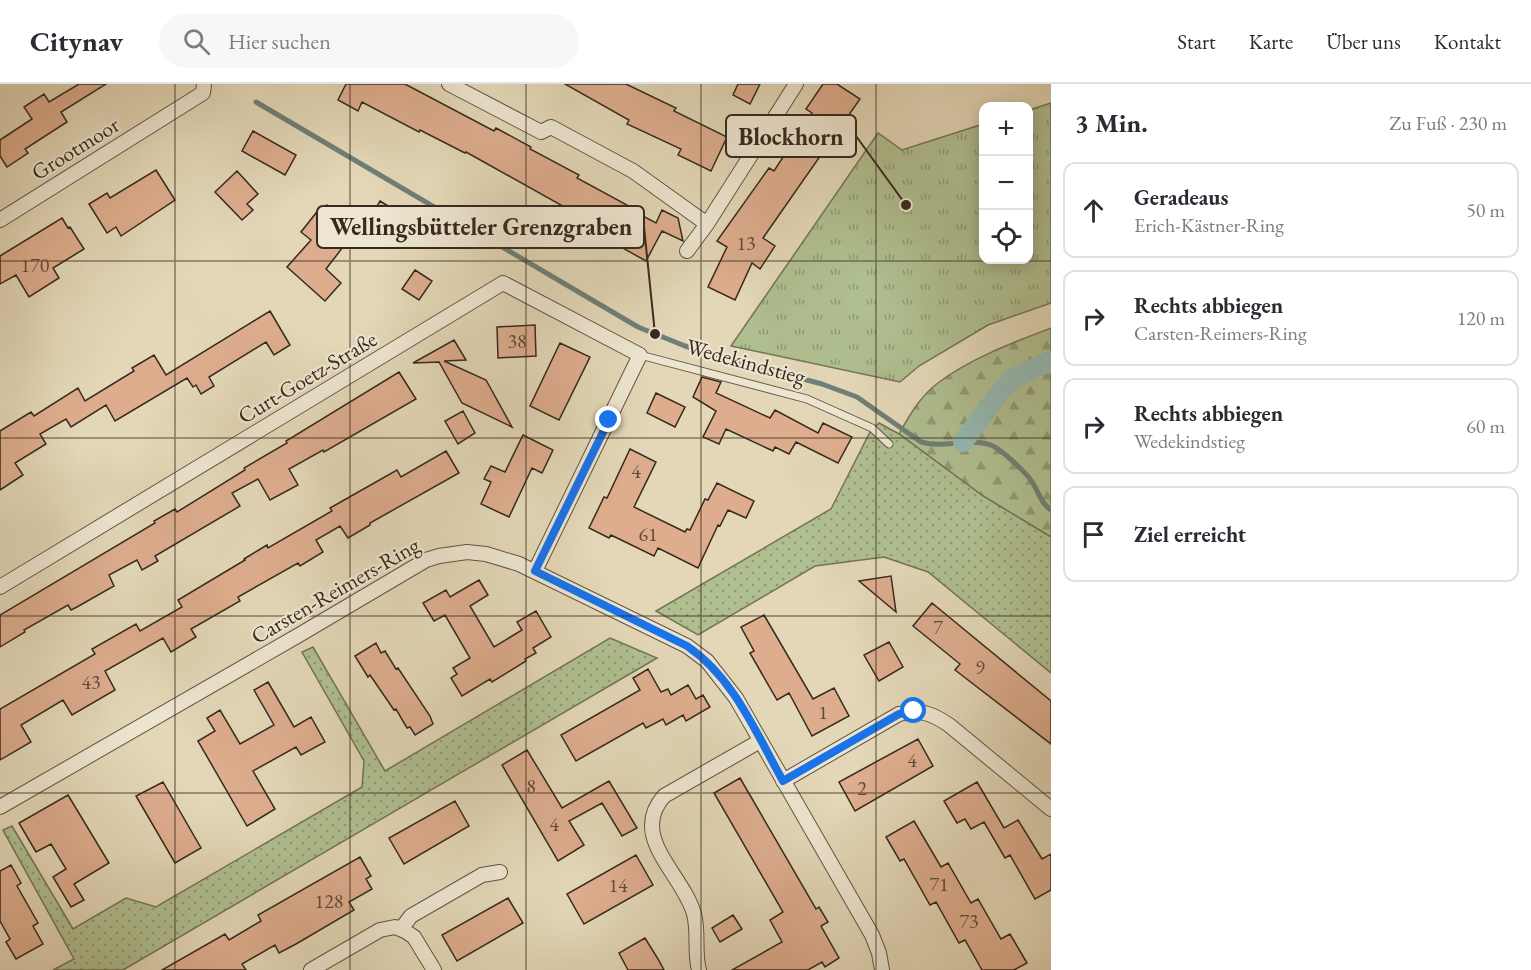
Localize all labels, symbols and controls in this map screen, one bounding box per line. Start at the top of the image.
search box [159,14,579,68]
text: Citynav [30,23,123,59]
icon: search [180,25,213,58]
text: Hier suchen [228,27,331,56]
text: Start [1177,28,1216,55]
text: Karte [1249,28,1293,55]
text: Über uns [1326,28,1401,55]
text: Kontakt [1434,28,1501,55]
map controls [979,102,1033,264]
button: + [979,102,1033,156]
text: 3 Min. [1075,106,1148,140]
street label: Grootmoor [26,110,125,187]
text: Zu Fuß · 230 m [1389,110,1507,136]
callout: Blockhorn [726,115,856,157]
text: Blockhorn [738,121,844,152]
button: − [979,156,1033,210]
text: Geradeaus [1134,183,1228,212]
icon: ahead [1077,194,1110,227]
text: 50 m [1466,197,1505,223]
callout: Wellingsbütteler Grenzgraben [317,206,644,248]
button: locate [979,210,1033,264]
text: Wellingsbütteler Grenzgraben [330,211,633,243]
text: Erich-Kästner-Ring [1134,212,1284,238]
house number: 13 [736,230,756,256]
house number: 170 [21,252,50,278]
text: Rechts abbiegen [1134,291,1283,320]
icon: right [1077,302,1110,335]
text: 120 m [1457,305,1505,331]
text: Carsten-Reimers-Ring [1134,320,1307,346]
street label: Curt-Goetz-Straße [232,324,382,430]
house number: 38 [507,328,527,354]
street label: Wedekindstieg [683,332,809,391]
text: Rechts abbiegen [1134,399,1283,428]
route end [595,406,621,432]
icon: right [1077,410,1110,443]
text: 60 m [1466,413,1505,439]
text: Wedekindstieg [1134,428,1245,454]
house number: 4 [631,458,641,484]
icon: arrive [1077,518,1110,551]
text: Ziel erreicht [1134,520,1246,549]
house number: 61 [638,521,658,547]
street label: Carsten-Reimers-Ring [246,530,425,651]
house number: 7 [933,614,943,640]
house number: 9 [975,654,985,680]
house number: 43 [81,669,101,695]
route start [900,697,926,723]
house number: 1 [818,699,828,725]
house number: 4 [907,747,917,773]
house number: 8 [526,773,536,799]
house number: 2 [857,775,867,801]
house number: 4 [549,811,559,837]
house number: 71 [929,871,949,897]
house number: 14 [608,872,628,898]
house number: 128 [315,888,343,914]
house number: 73 [959,908,979,934]

